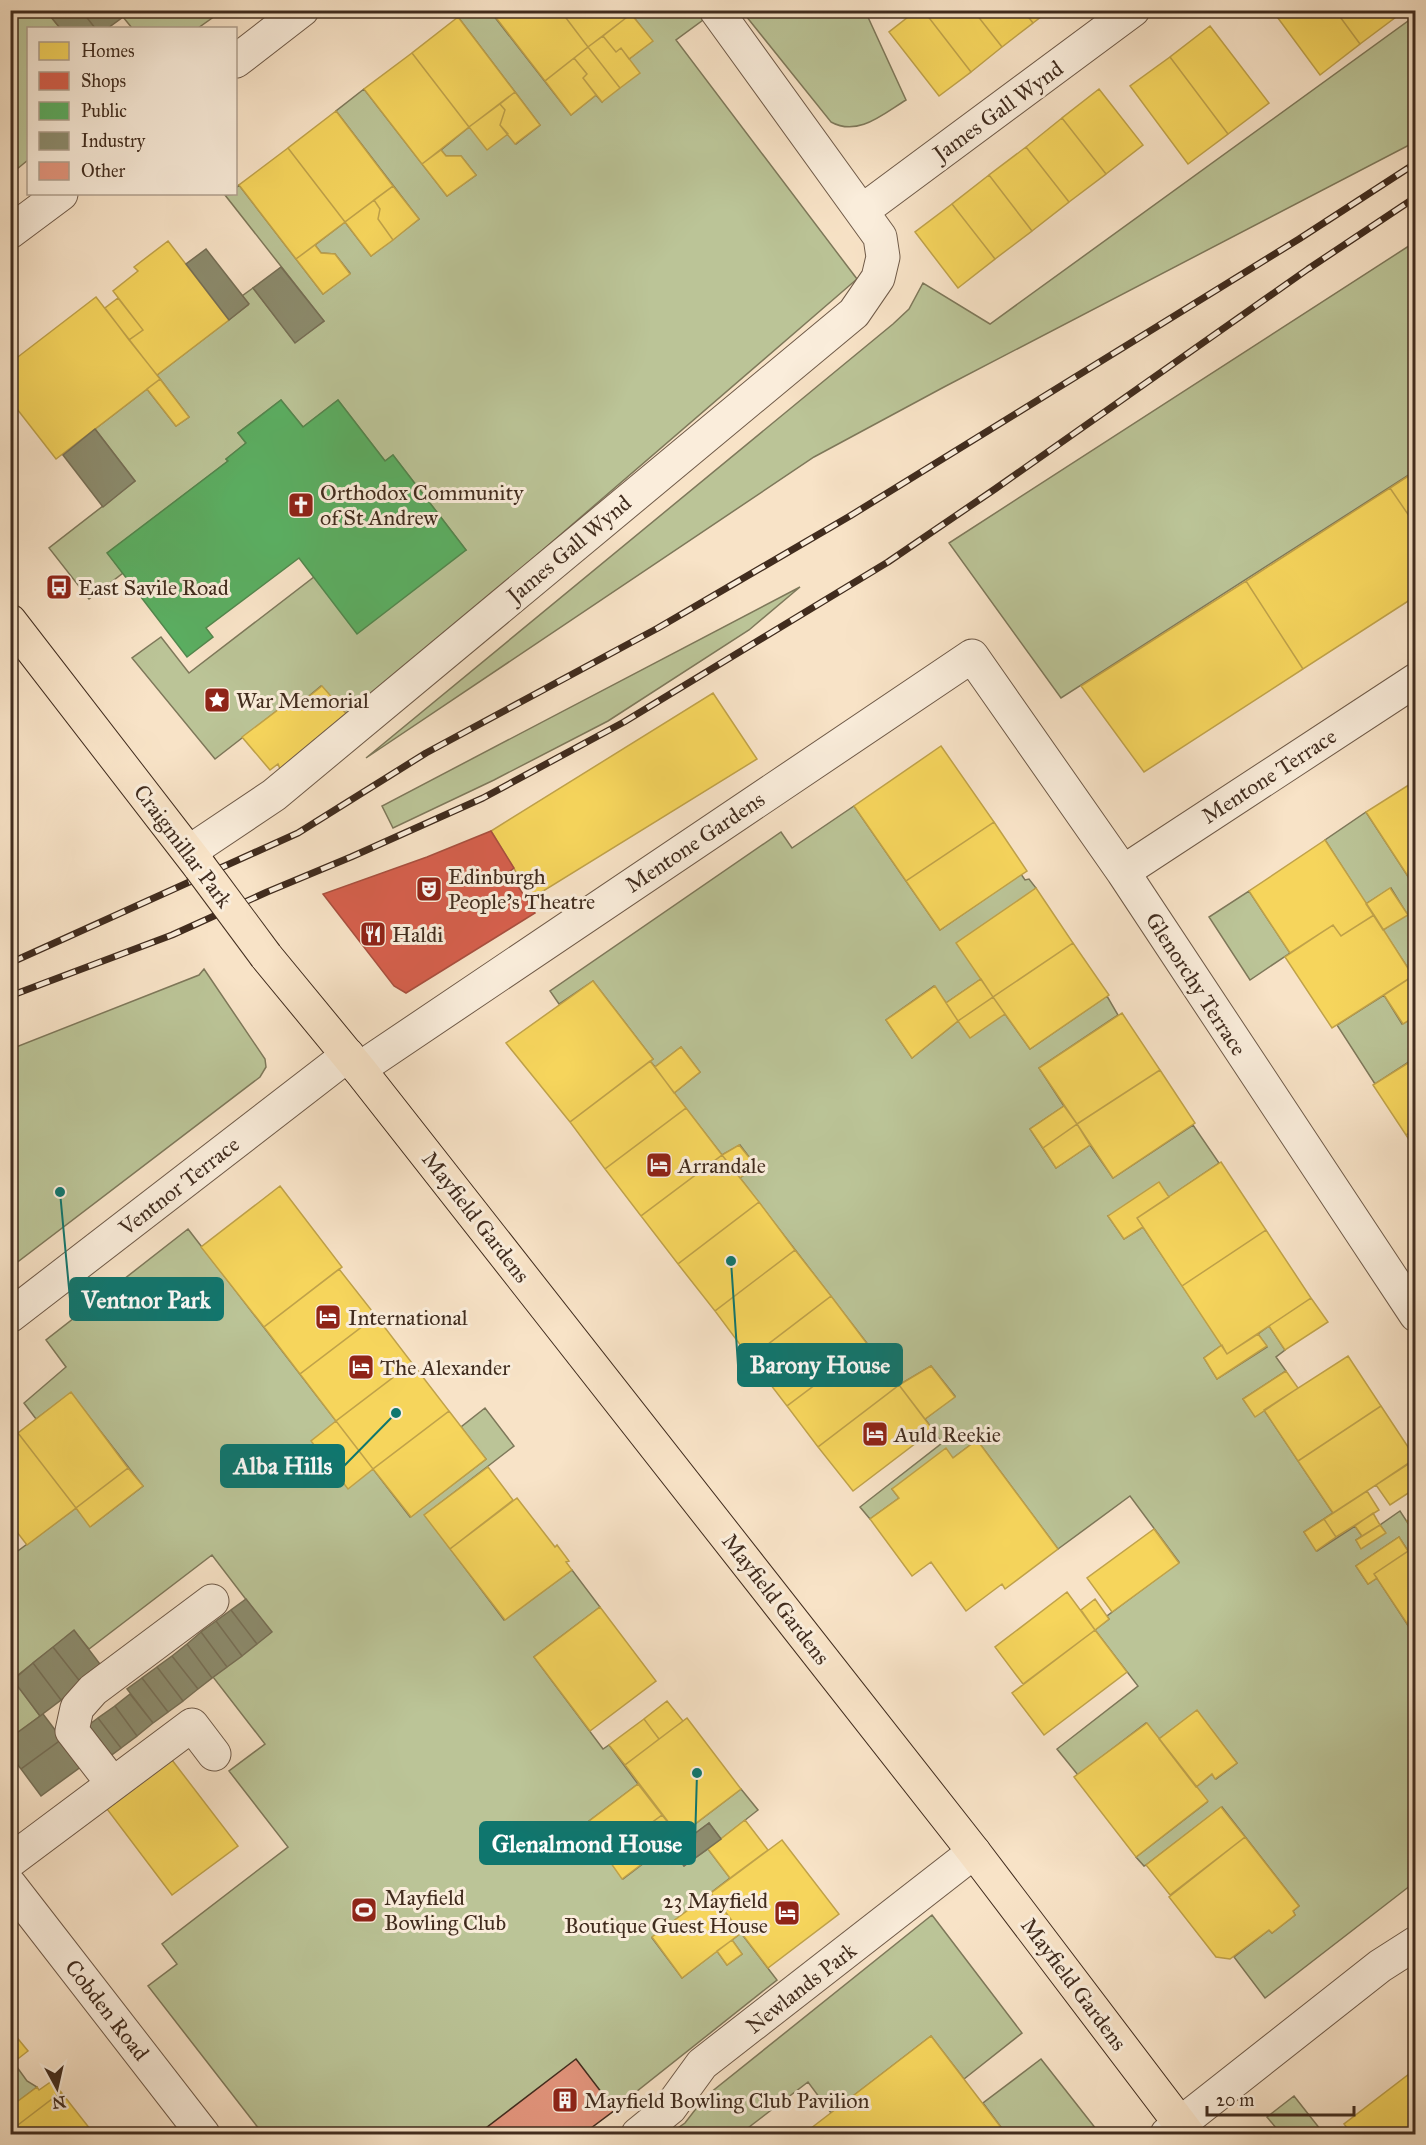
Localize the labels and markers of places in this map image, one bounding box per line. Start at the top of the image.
place label: Orthodox Community of St Andrew [320,479,524,531]
church icon: Orthodox Community of St Andrew [286,490,316,520]
bus stop icon: East Savile Road [44,572,74,602]
place label: East Savile Road [78,574,229,601]
place icon: War Memorial [202,685,232,715]
place label: War Memorial [236,687,369,714]
place label: Edinburgh People's Theatre [448,863,595,915]
theatre icon: Edinburgh People's Theatre [414,874,444,904]
restaurant icon: Haldi [358,919,388,949]
place label: Haldi [392,921,443,948]
hotel icon: Arrandale [644,1150,674,1180]
place label: Arrandale [677,1152,766,1179]
callout: Ventnor Park [70,1278,223,1320]
hotel icon: International [313,1302,343,1332]
place label: International [348,1304,468,1331]
callout: Barony House [738,1344,902,1386]
hotel icon: The Alexander [346,1352,376,1382]
place label: The Alexander [380,1354,511,1381]
hotel icon: Auld Reekie [860,1419,890,1449]
place label: Auld Reekie [893,1421,1001,1448]
callout: Alba Hills [221,1445,344,1487]
callout: Glenalmond House [480,1822,695,1864]
place label: Mayfield Bowling Club [384,1884,506,1936]
place label: 23 Mayfield Boutique Guest House [564,1887,768,1939]
sports icon: Mayfield Bowling Club [349,1895,379,1925]
hotel icon: 23 Mayfield Boutique Guest House [772,1898,802,1928]
building icon: Mayfield Bowling Club Pavilion [550,2085,580,2115]
place label: Mayfield Bowling Club Pavilion [584,2087,870,2114]

